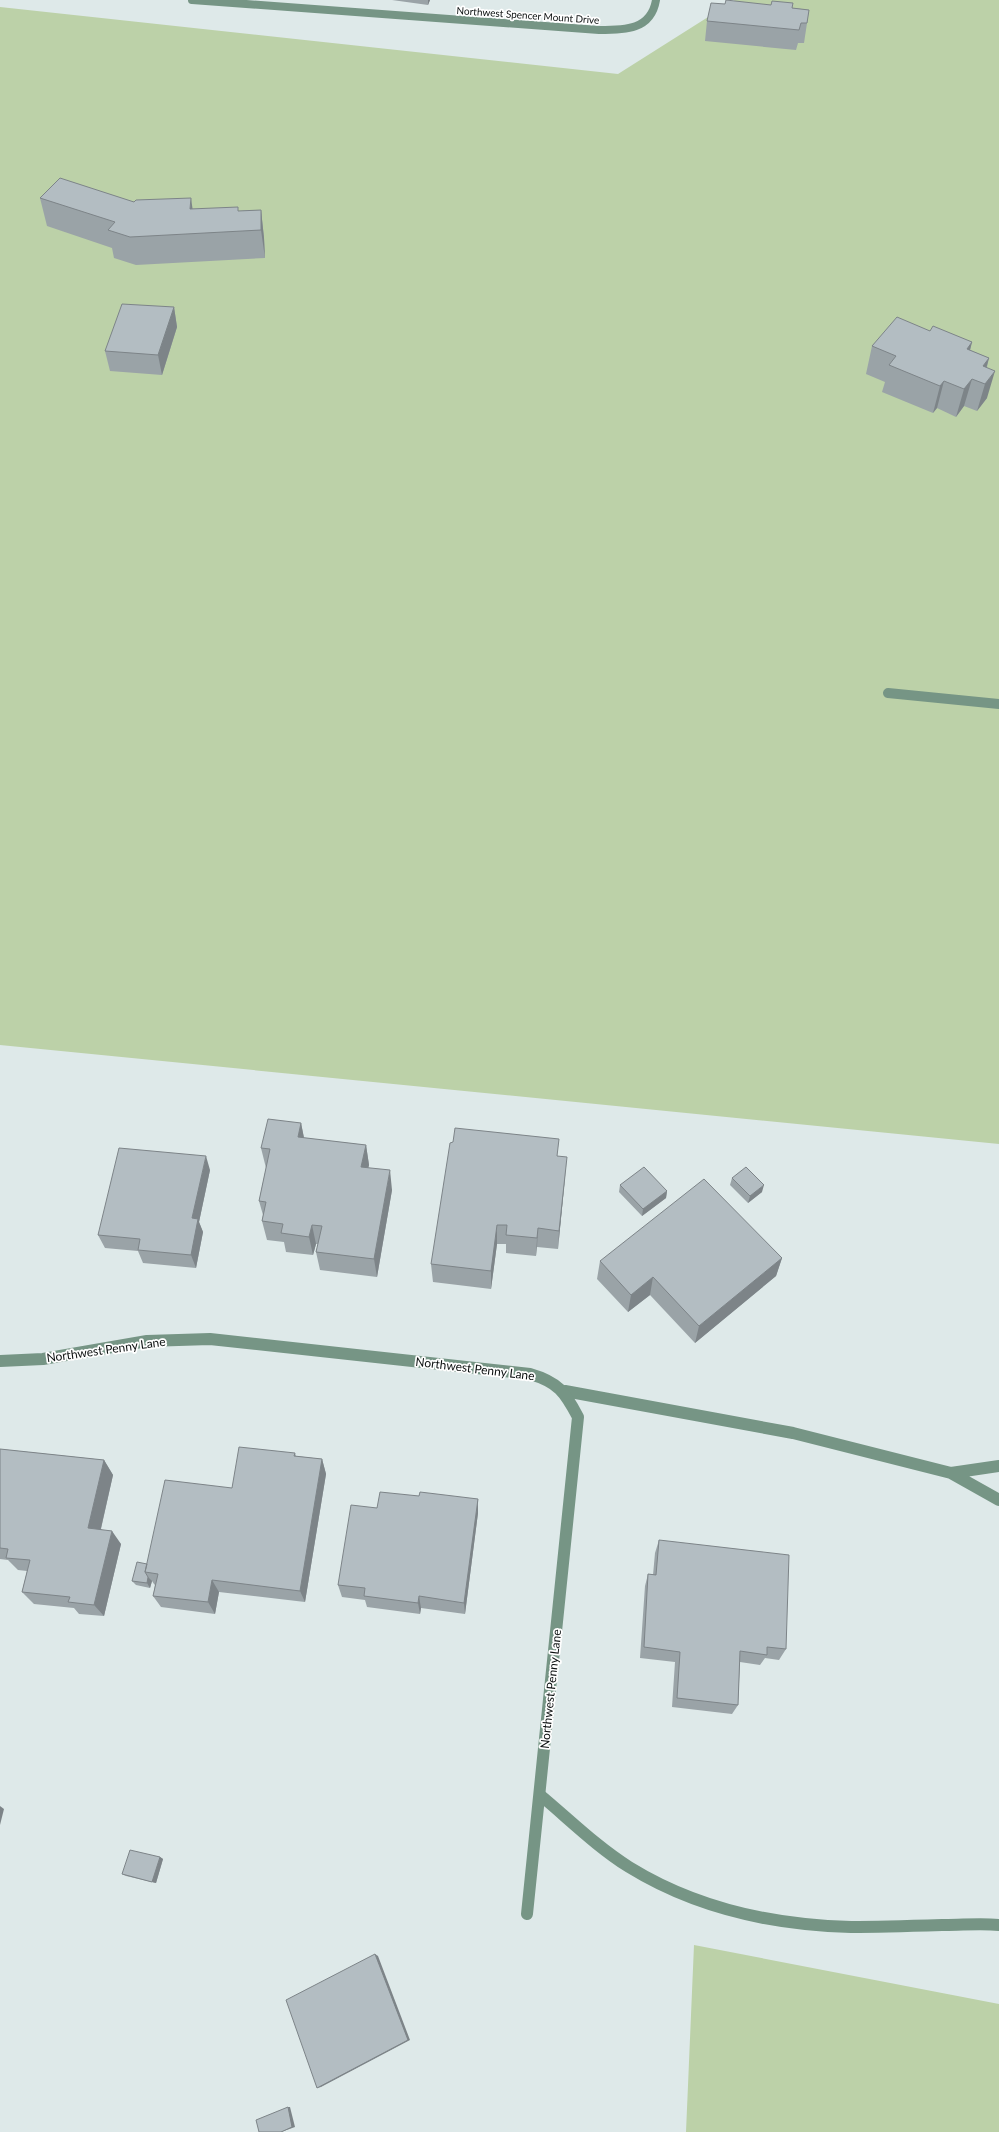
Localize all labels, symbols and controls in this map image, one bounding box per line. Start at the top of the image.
street label: Northwest Spencer Mount Drive [456,4,600,26]
street label: Northwest Penny Lane [45,1334,166,1365]
street label: Northwest Penny Lane [415,1354,536,1383]
street label: Northwest Penny Lane [537,1629,564,1749]

